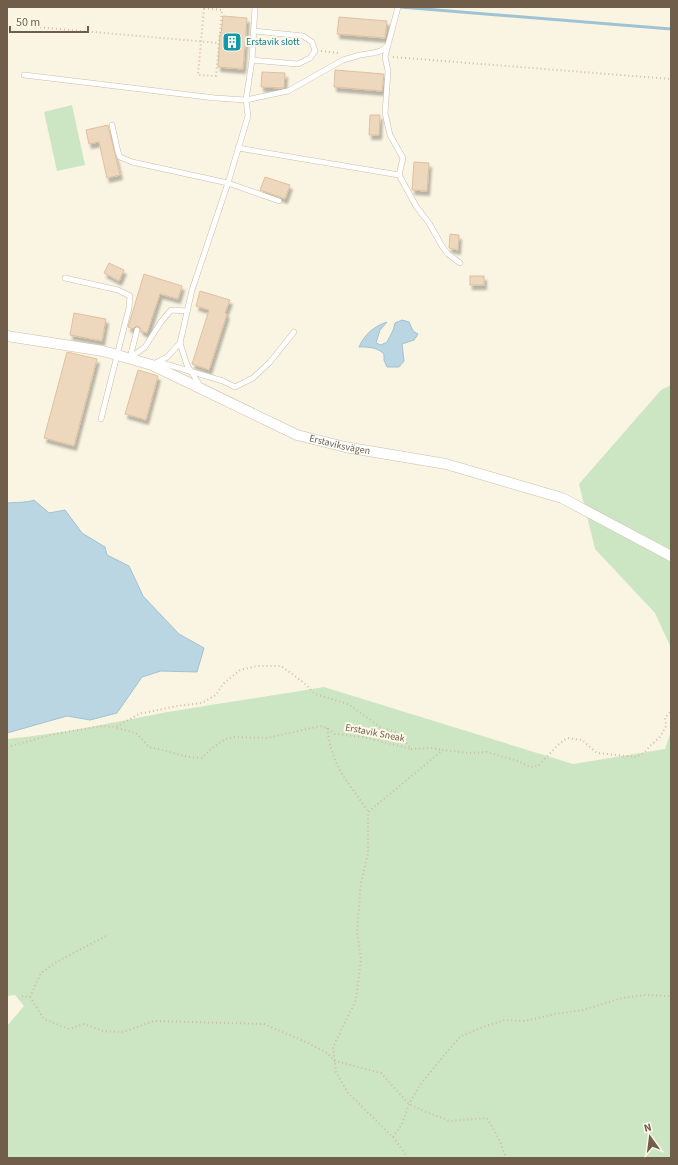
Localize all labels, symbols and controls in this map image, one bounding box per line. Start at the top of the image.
scale bar [10,8,88,34]
text: 50 m [16,14,40,31]
building icon: Erstavik slott [221,31,243,53]
place label: Erstavik slott [246,35,300,49]
street label: Erstaviksvägen [308,431,371,458]
street label: Erstavik Sneak [344,720,406,746]
north arrow [630,1117,670,1157]
text: N [642,1120,653,1136]

